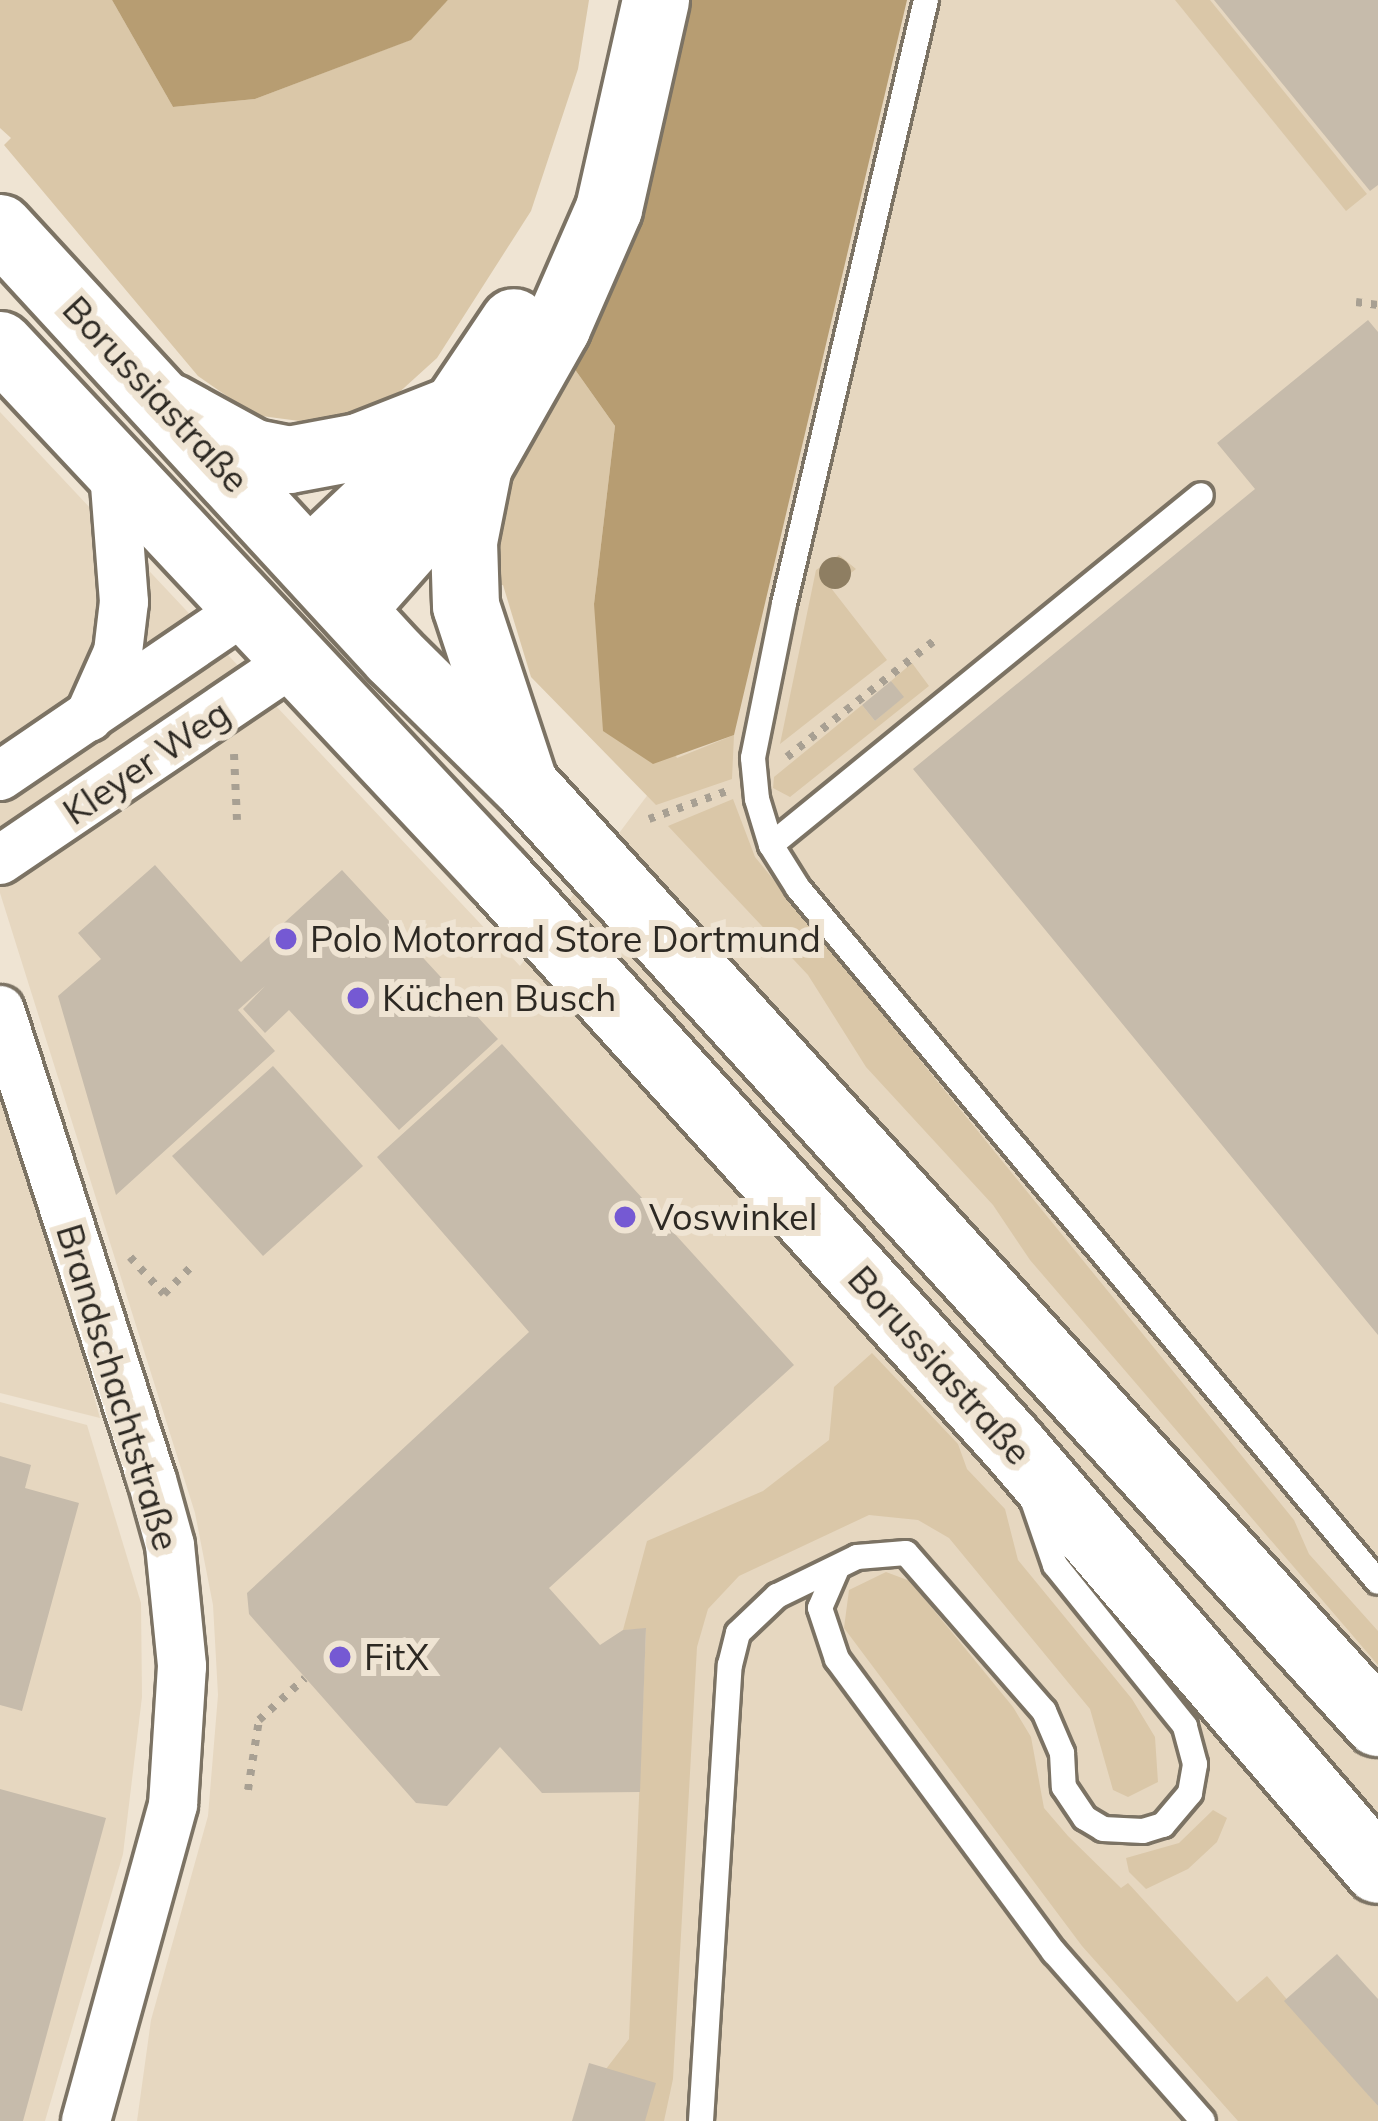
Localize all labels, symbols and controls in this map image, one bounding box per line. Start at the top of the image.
street label: Borussiastraße [54,287,258,501]
street label: Kleyer Weg [55,691,237,833]
place label: Polo Motorrad Store Dortmund [310,917,821,961]
marker: Polo Motorrad Store Dortmund [273,926,299,952]
place label: Küchen Busch [382,976,616,1020]
marker: Küchen Busch [345,985,371,1011]
place label: Voswinkel [649,1195,817,1239]
marker: Voswinkel [612,1204,638,1230]
street label: Brandschachtstraße [48,1219,188,1555]
street label: Borussiastraße [840,1257,1040,1473]
place label: FitX [364,1635,429,1679]
marker: FitX [327,1644,353,1670]

